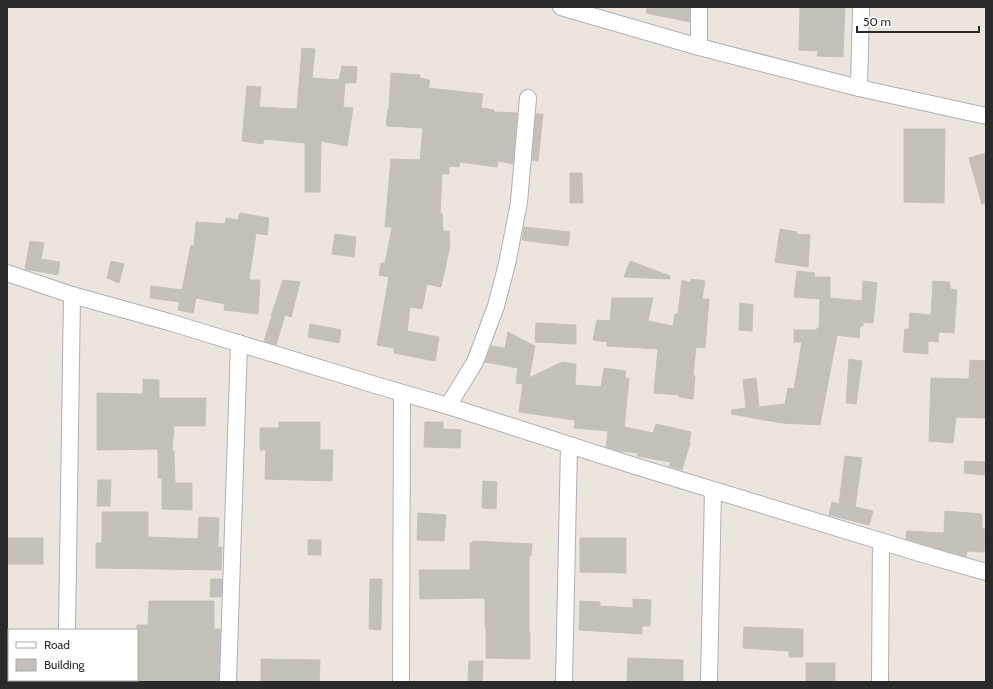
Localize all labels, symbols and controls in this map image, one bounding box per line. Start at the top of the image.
scale bar [857,8,979,34]
text: 50 m [863,14,891,29]
legend [8,629,138,681]
text: Road [44,637,70,652]
text: Building [44,657,86,672]

